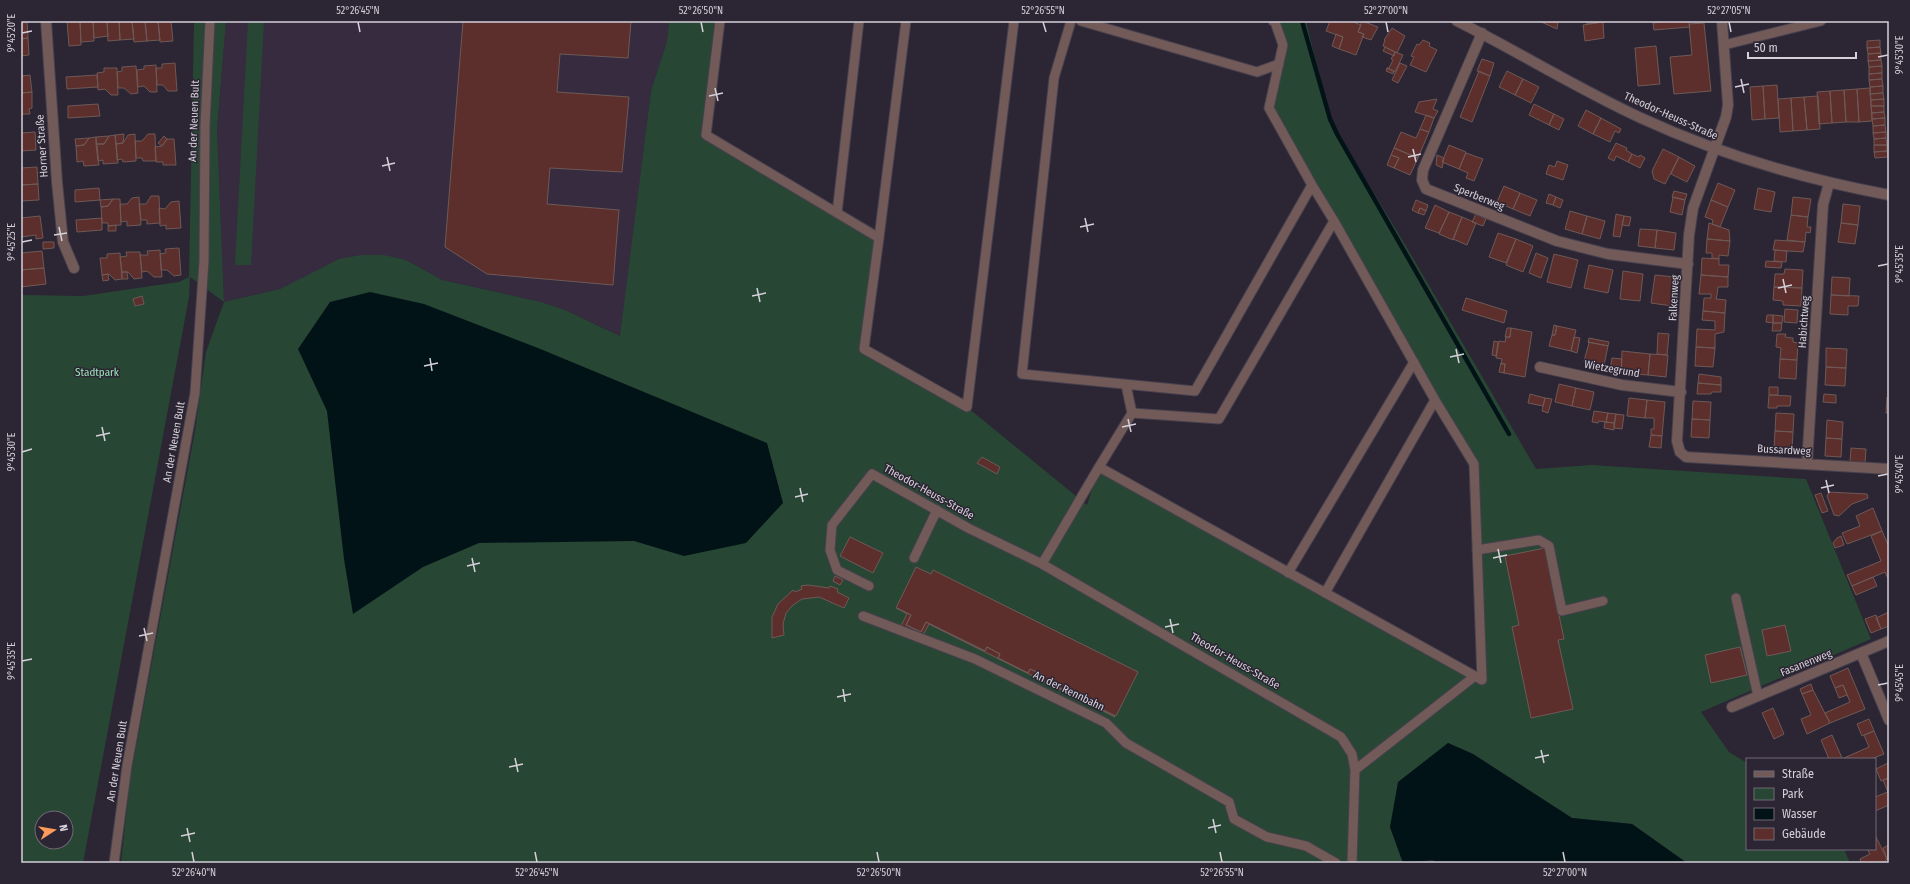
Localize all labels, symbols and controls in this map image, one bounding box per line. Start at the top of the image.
text: 52°26'45"N [336,5,380,17]
text: 52°26'50"N [679,5,723,17]
text: 52°26'55"N [1021,5,1065,17]
text: 52°27'00"N [1364,5,1408,17]
text: 52°27'05"N [1707,5,1751,17]
text: 9°45'20"E [6,13,18,52]
scale bar [1748,34,1856,60]
text: 9°45'30"E [1894,35,1906,74]
text: 50 m [1754,41,1778,55]
street label: An der Neuen Bult [186,79,202,162]
street label: Theodor-Heuss-Straße [1622,89,1720,143]
street label: Horner Straße [33,114,51,178]
street label: Sperberweg [1452,181,1507,213]
text: 9°45'25"E [6,223,18,261]
text: 9°45'35"E [1894,245,1906,283]
street label: Falkenweg [1666,274,1682,322]
street label: Habichtweg [1796,294,1812,349]
street label: Wietzegrund [1583,358,1641,380]
park label: Stadtpark [75,366,120,379]
street label: An der Neuen Bult [160,400,188,483]
text: 9°45'30"E [6,432,18,471]
street label: Bussardweg [1757,442,1812,458]
text: 9°45'40"E [1894,454,1906,493]
street label: Theodor-Heuss-Straße [882,462,976,522]
street label: Theodor-Heuss-Straße [1188,630,1282,692]
text: 9°45'35"E [6,642,18,680]
street label: Fasanenweg [1778,646,1834,679]
text: 9°45'45"E [1894,664,1906,702]
street label: An der Rennbahn [1031,668,1107,714]
street label: An der Neuen Bult [104,719,130,802]
legend [1746,758,1876,850]
text: Straße [1782,767,1814,781]
text: Park [1782,787,1804,801]
text: Wasser [1782,807,1817,821]
north arrow [34,810,74,850]
text: N [56,823,70,833]
text: Gebäude [1782,827,1826,841]
text: 52°26'40"N [172,867,216,879]
text: 52°26'45"N [515,867,559,879]
text: 52°26'50"N [857,867,901,879]
text: 52°26'55"N [1200,867,1244,879]
text: 52°27'00"N [1543,867,1587,879]

